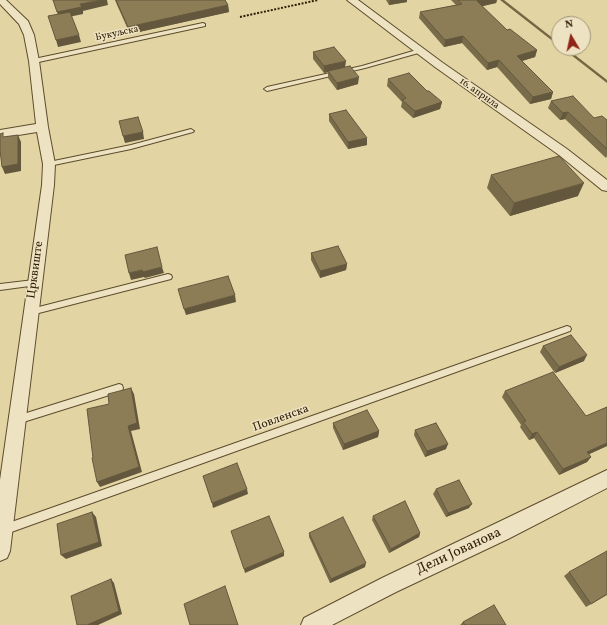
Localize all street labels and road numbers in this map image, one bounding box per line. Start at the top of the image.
street label: Букуљска [94,24,140,44]
street label: 16. априла [457,76,501,112]
street label: Црквиште [25,240,47,300]
street label: Повленска [251,402,311,436]
street label: Дели Јованова [414,525,504,579]

